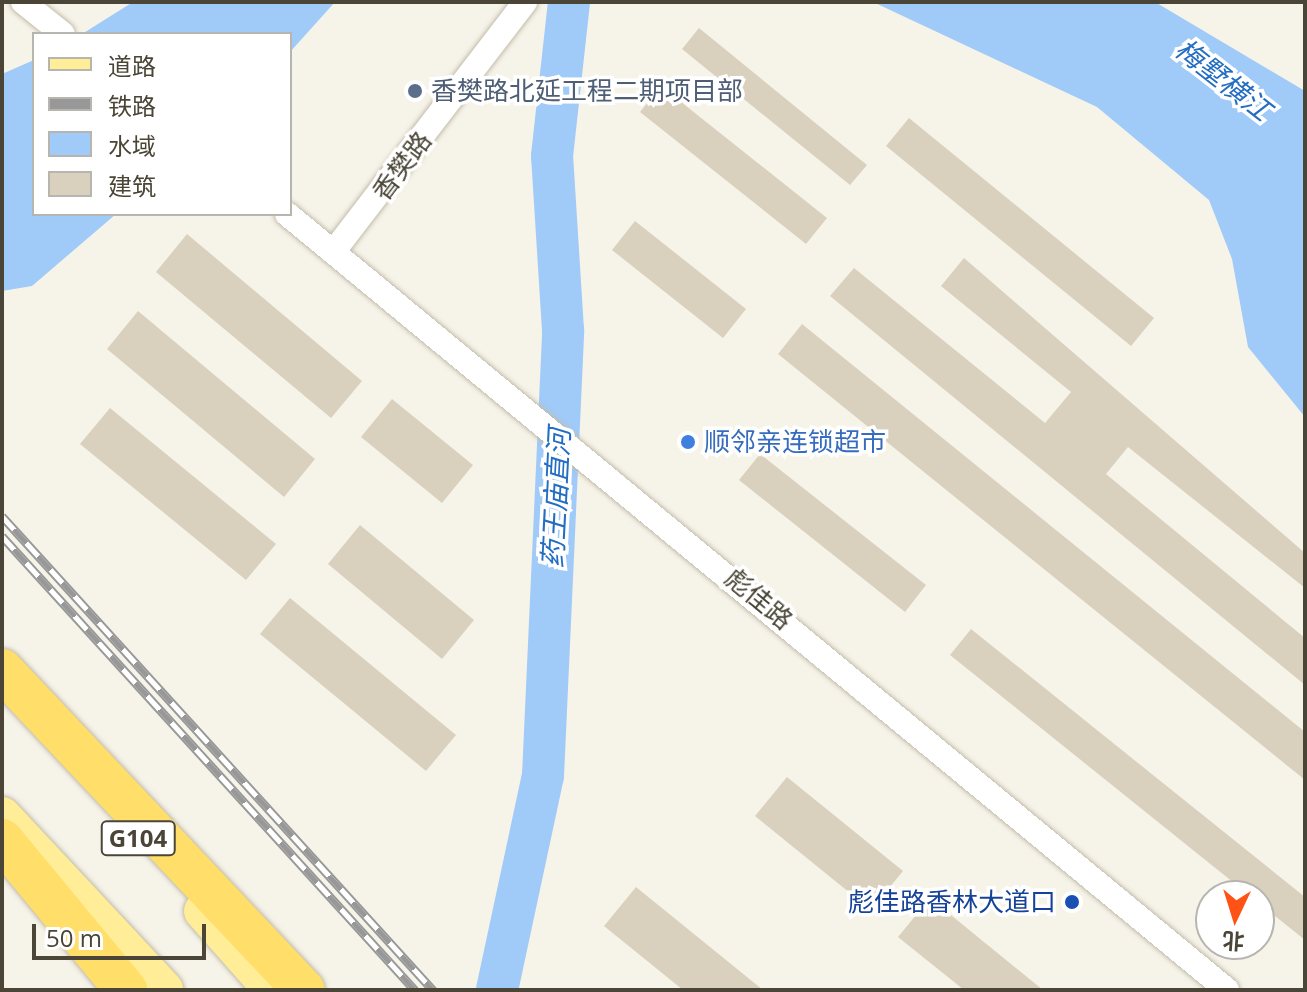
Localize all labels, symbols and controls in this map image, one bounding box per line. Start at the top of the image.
water label: 梅墅横江 [1170,31,1278,127]
legend [32,32,292,216]
text: 道路 [108,49,156,82]
place label: 香樊路北延工程二期项目部 [431,75,743,107]
marker: 香樊路北延工程二期项目部 [406,82,424,100]
text: 铁路 [108,89,156,122]
street label: 香樊路 [366,125,438,207]
text: 水域 [108,129,156,162]
text: 建筑 [108,169,156,202]
place label: 顺邻亲连锁超市 [704,426,886,458]
water label: 药王庙直河 [535,427,575,569]
marker: 顺邻亲连锁超市 [679,433,697,451]
street label: 彪佳路 [719,562,799,636]
road number: G104 [100,818,176,858]
north arrow [1195,880,1275,960]
place label: 彪佳路香林大道口 [848,886,1056,918]
marker: 彪佳路香林大道口 [1063,893,1081,911]
scale bar [36,908,210,958]
text: 50 m [46,921,102,954]
text: 北 [1221,926,1246,958]

